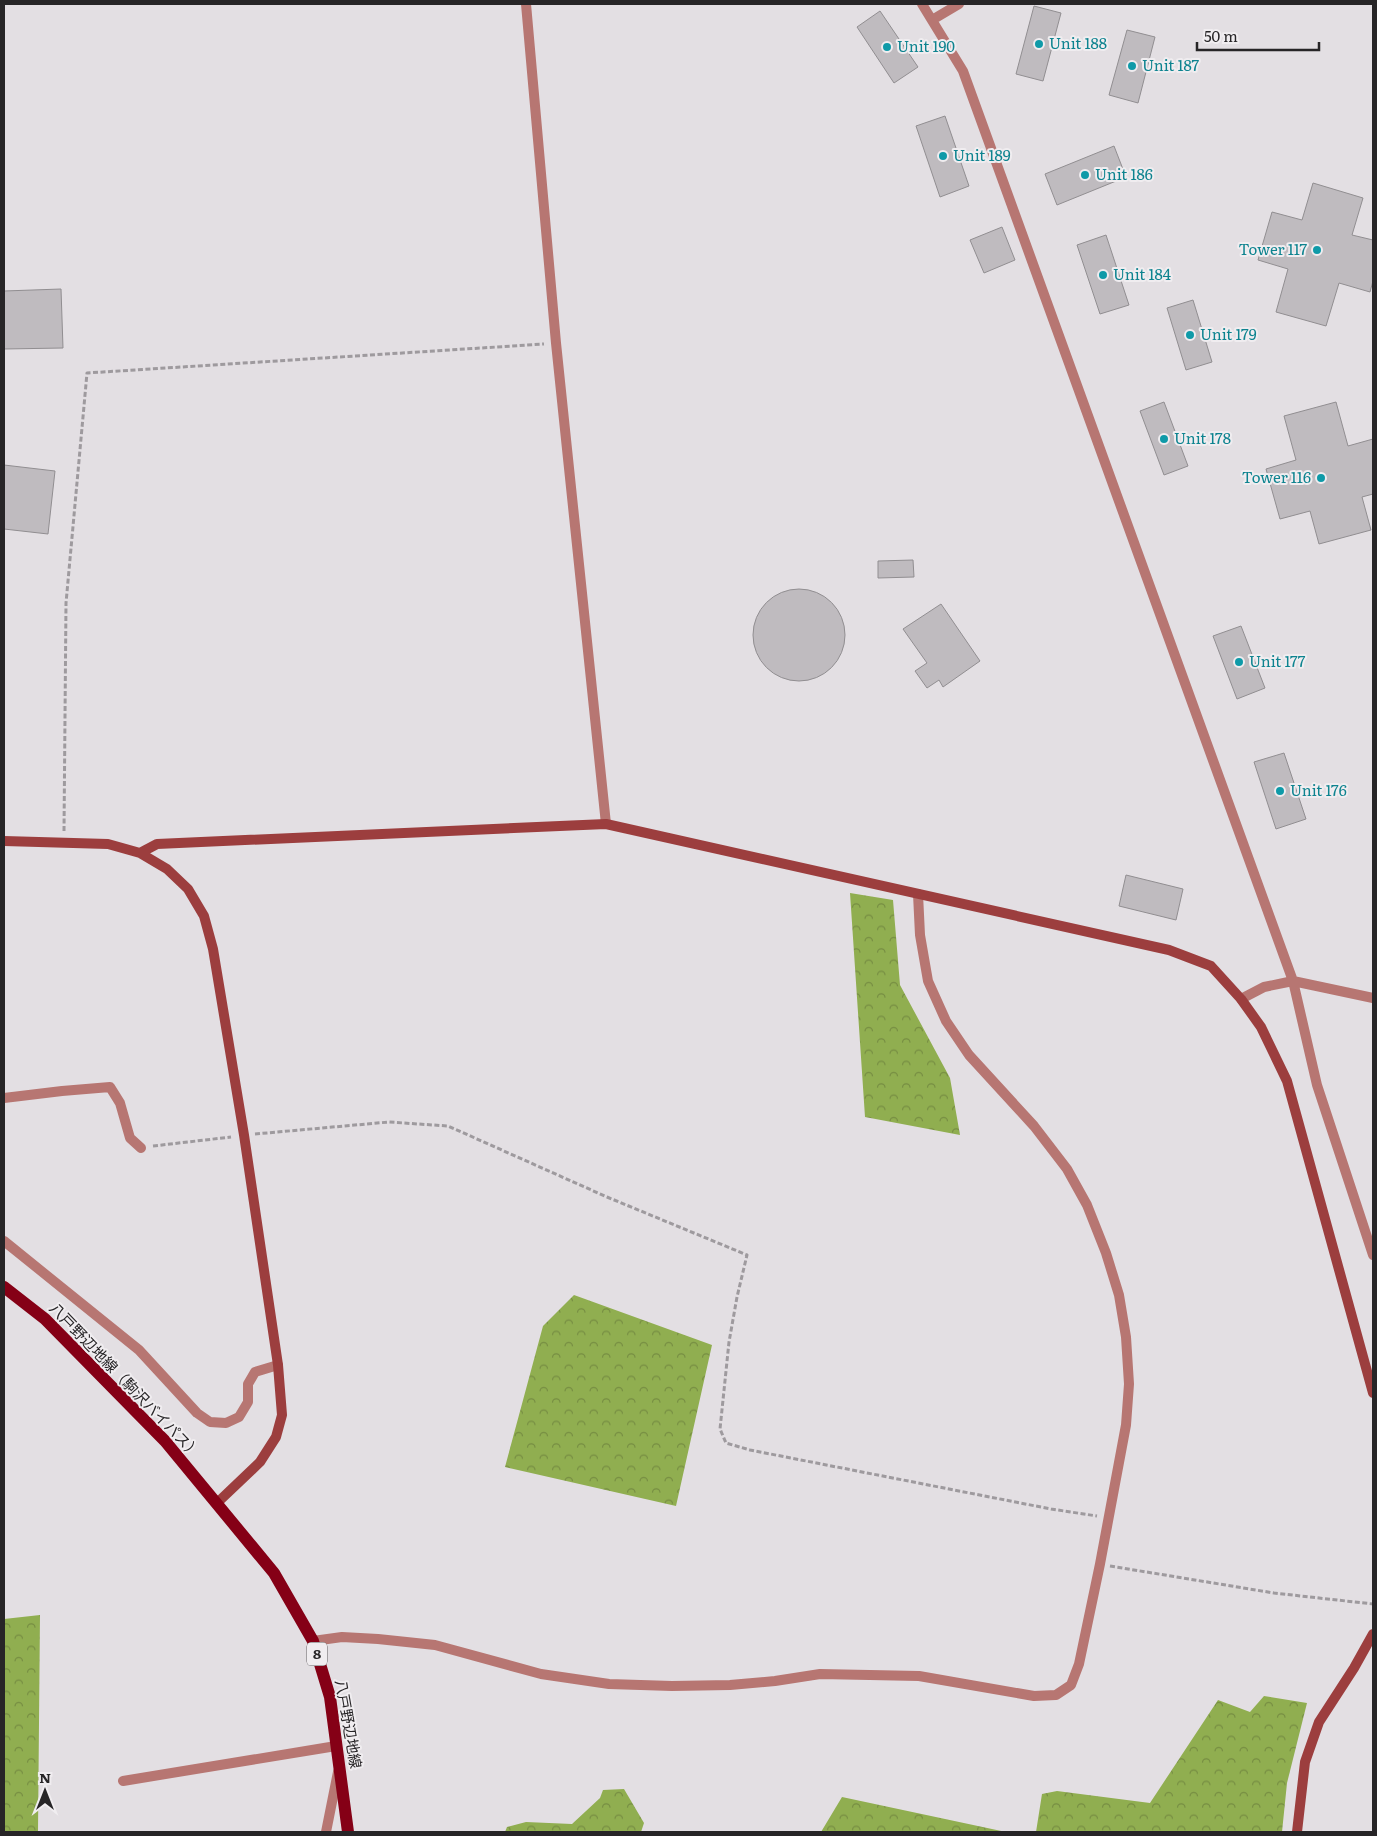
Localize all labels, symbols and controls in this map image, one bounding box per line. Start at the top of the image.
scale bar [1197,20,1320,52]
text: 50 m [1204,24,1238,47]
place label: Unit 188 [1049,31,1107,54]
place label: Unit 190 [897,34,955,57]
marker: Unit 188 [1033,38,1045,50]
marker: Unit 190 [881,41,893,53]
place label: Unit 187 [1142,53,1200,76]
marker: Unit 187 [1126,60,1138,72]
place label: Unit 189 [953,143,1011,166]
marker: Unit 189 [937,150,949,162]
place label: Unit 186 [1095,162,1153,185]
marker: Unit 186 [1079,169,1091,181]
place label: Tower 117 [1239,237,1307,260]
marker: Tower 117 [1311,244,1323,256]
place label: Unit 184 [1113,262,1171,285]
marker: Unit 184 [1097,269,1109,281]
place label: Unit 179 [1200,322,1257,345]
marker: Unit 179 [1184,329,1196,341]
place label: Unit 178 [1174,426,1231,449]
marker: Unit 178 [1158,433,1170,445]
place label: Tower 116 [1242,465,1311,488]
marker: Tower 116 [1315,472,1327,484]
place label: Unit 177 [1249,649,1306,672]
marker: Unit 177 [1233,656,1245,668]
place label: Unit 176 [1290,778,1347,801]
marker: Unit 176 [1274,785,1286,797]
street label: 八戸野辺地線（駒沢バイパス） [45,1297,207,1463]
road number: 8 [307,1642,327,1666]
street label: 八戸野辺地線 [330,1677,369,1770]
north arrow [20,1766,70,1816]
text: N [39,1767,51,1787]

